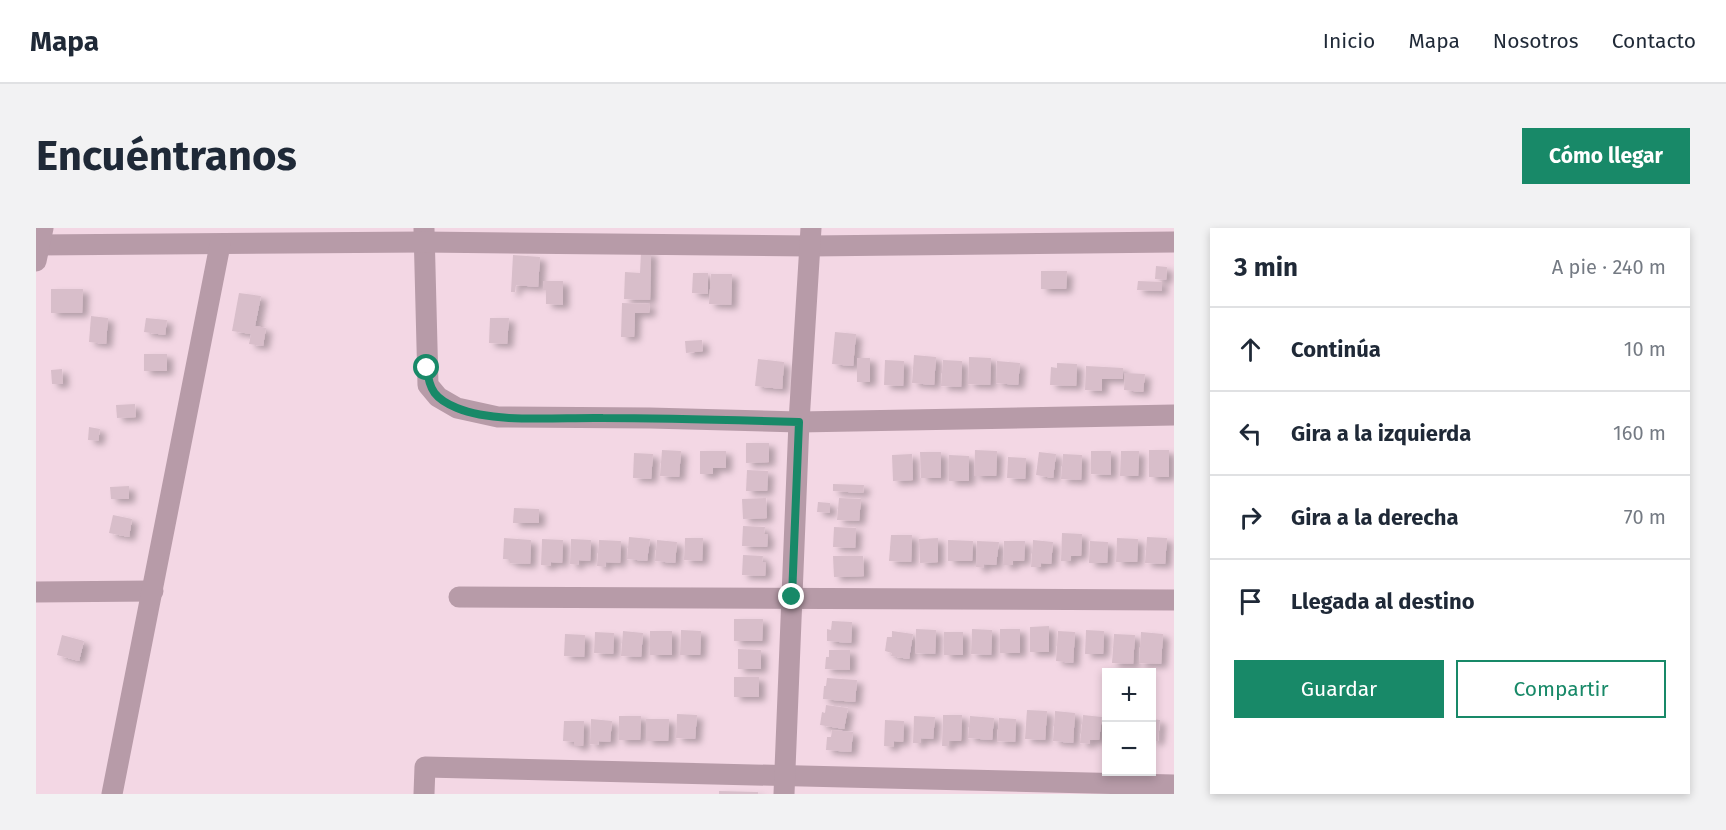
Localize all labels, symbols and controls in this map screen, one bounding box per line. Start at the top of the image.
text: Mapa [30,25,99,58]
text: Inicio [1323,28,1375,54]
text: Mapa [1408,28,1460,54]
text: Nosotros [1493,28,1579,54]
text: Contacto [1612,28,1696,54]
button: Cómo llegar [1522,128,1690,184]
text: Encuéntranos [36,131,297,181]
text: 3 min [1234,252,1298,283]
text: A pie · 240 m [1552,255,1666,279]
icon: ahead [1234,333,1267,366]
text: Continúa [1291,336,1381,363]
text: 10 m [1624,337,1666,361]
route start [413,354,439,380]
icon: left [1234,417,1267,450]
text: Gira a la izquierda [1291,420,1471,447]
text: 160 m [1613,421,1666,445]
icon: right [1234,501,1267,534]
text: Gira a la derecha [1291,504,1459,531]
text: 70 m [1624,505,1666,529]
route end [778,583,804,609]
icon: arrive [1234,585,1267,618]
text: Llegada al destino [1291,588,1475,615]
button: Guardar [1234,660,1444,718]
button: Compartir [1456,660,1666,718]
map controls [1102,668,1156,776]
button: + [1102,668,1156,722]
button: − [1102,722,1156,776]

